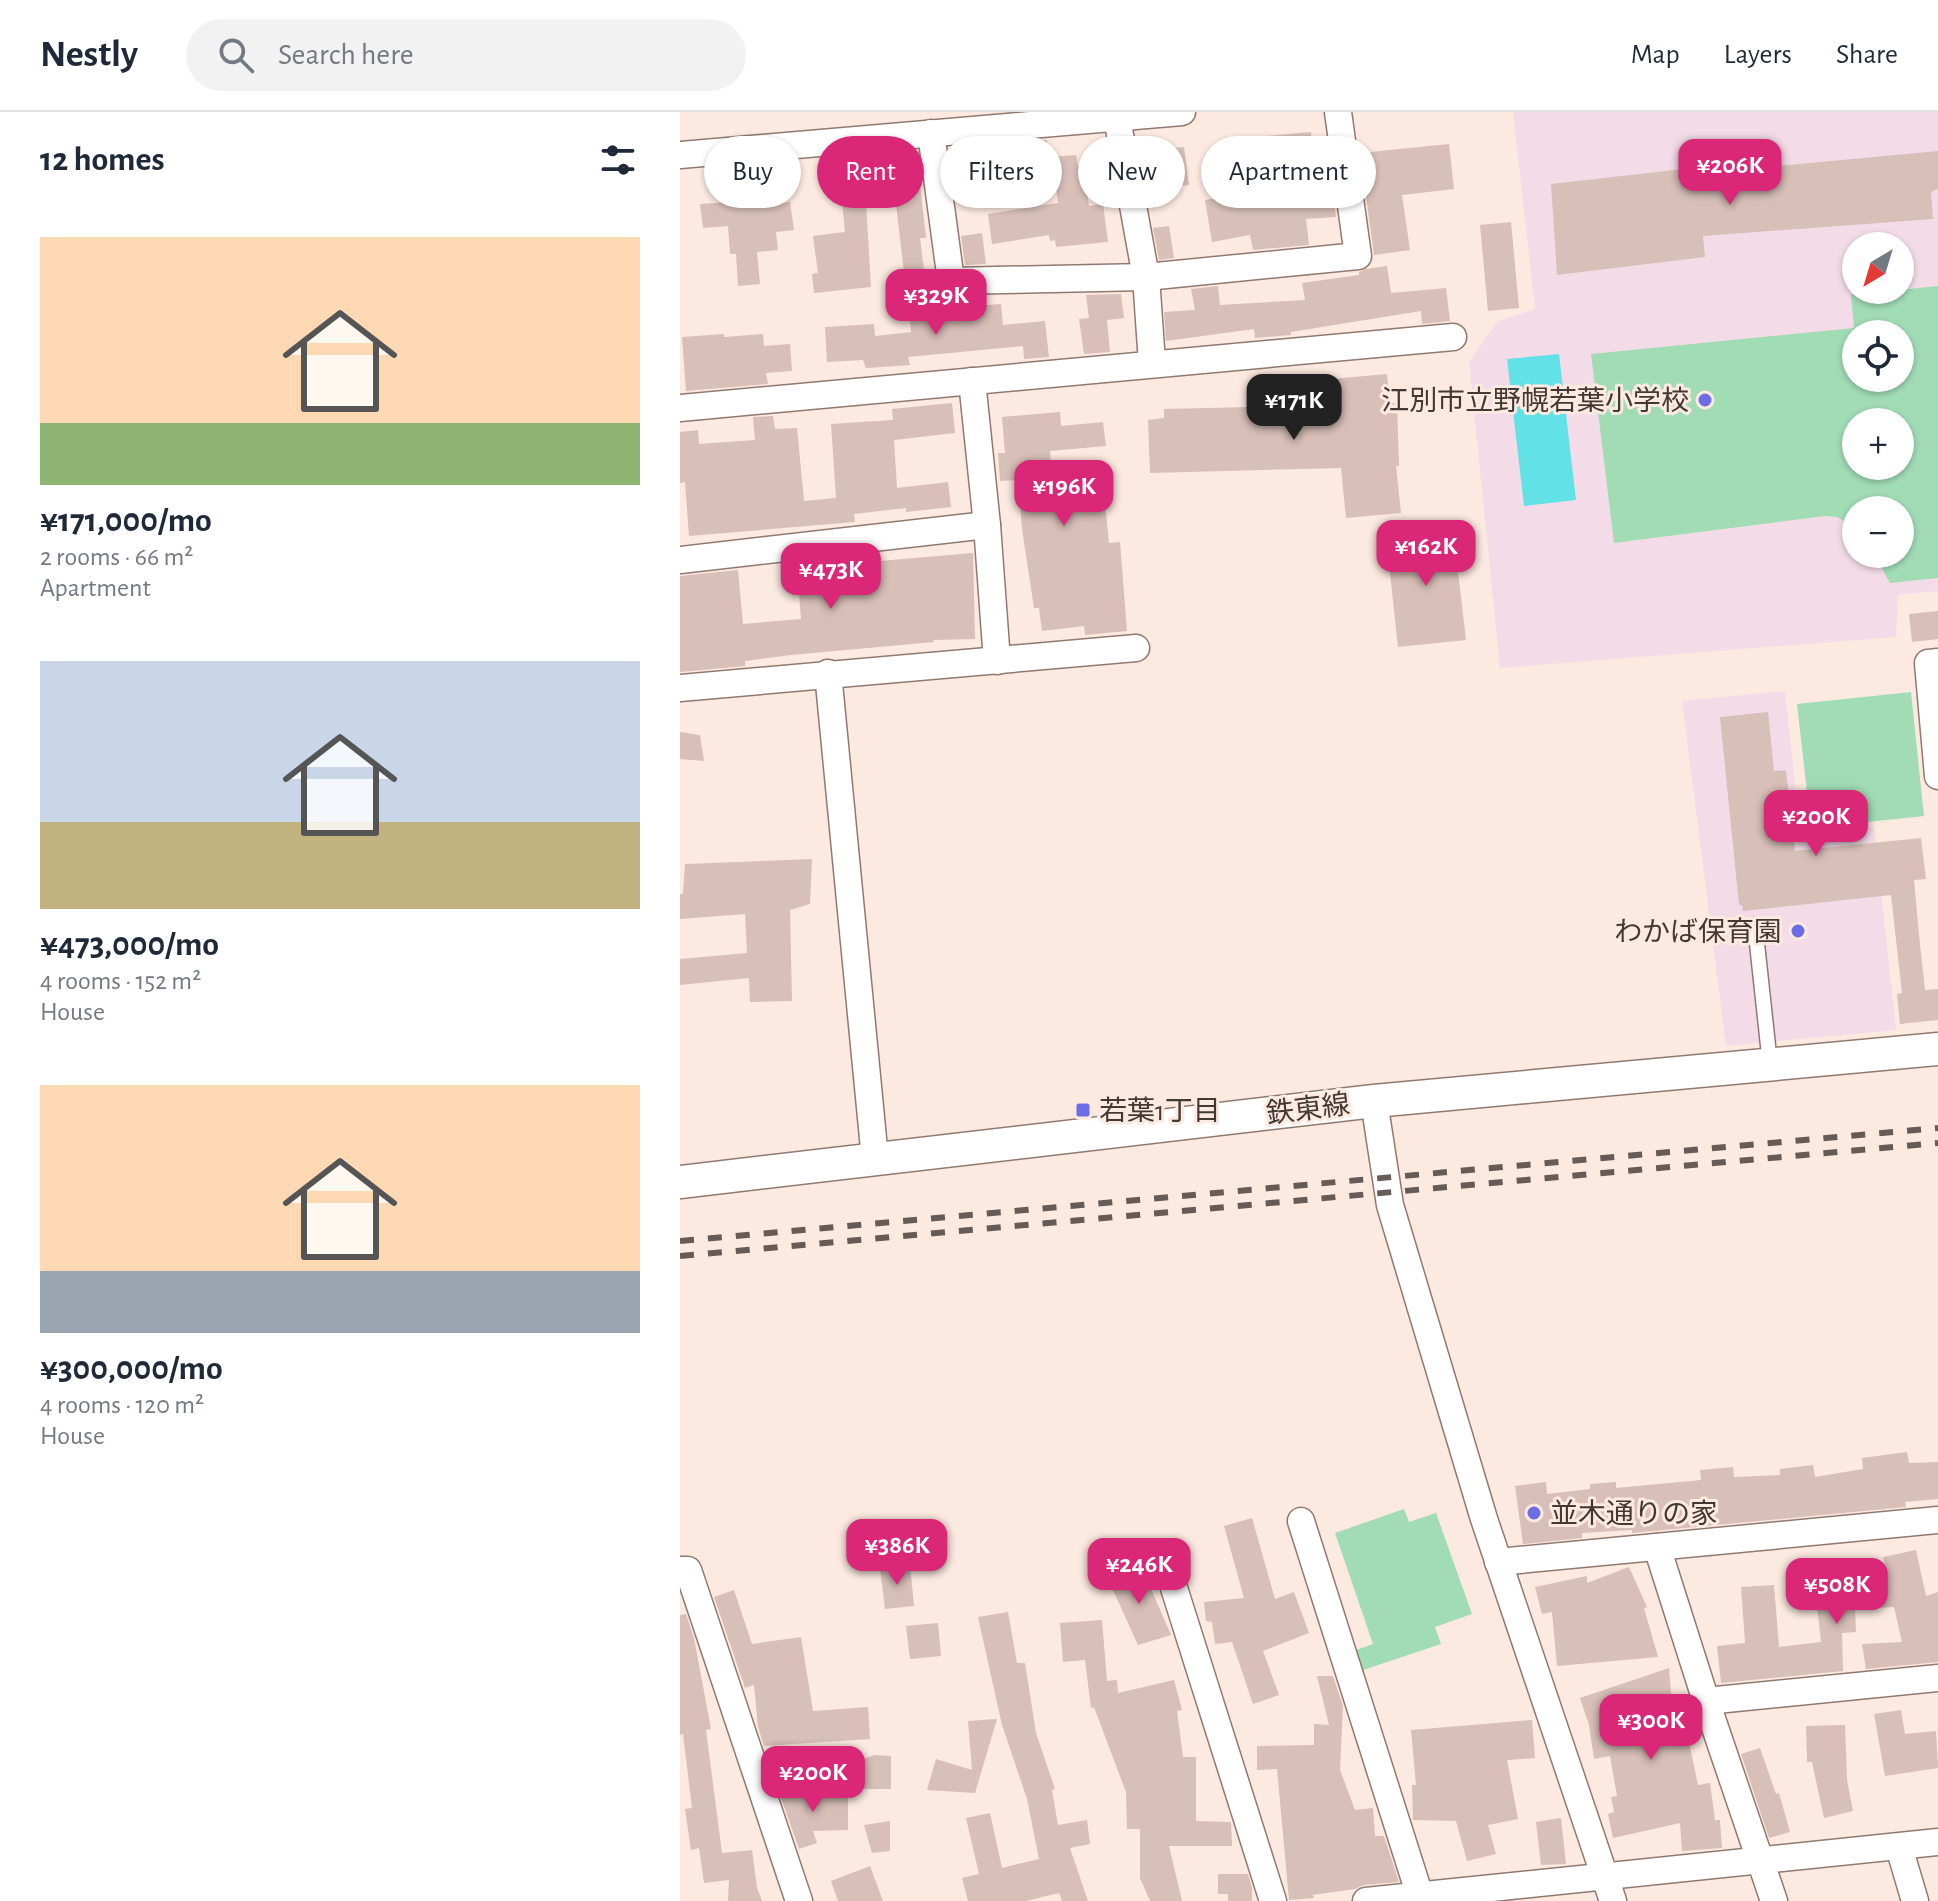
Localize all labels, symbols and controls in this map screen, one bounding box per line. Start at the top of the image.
search box [186,19,746,91]
icon: search [214,33,258,77]
text: Nestly [40,36,138,74]
text: Search here [278,40,414,70]
text: Map [1631,41,1680,69]
text: Layers [1724,41,1792,69]
text: Share [1836,41,1898,69]
chip: Buy [704,136,801,208]
chip: Rent [817,136,924,208]
chip: Filters [940,136,1062,208]
chip: New [1078,136,1185,208]
chip: Apartment [1201,136,1376,208]
icon: filters [596,138,640,182]
pin: ¥206K [1674,139,1786,207]
text: 12 homes [40,143,165,177]
text: ¥206K [1696,152,1764,178]
north arrow [1842,232,1914,304]
map controls [1842,232,1914,568]
pin: ¥329K [880,269,992,337]
text: ¥329K [904,282,968,308]
icon: home [268,289,412,433]
button: locate [1842,320,1914,392]
pin: ¥171K [1238,374,1350,442]
place label: 江別市立野幌若葉小学校 [1381,386,1689,416]
text: ¥171K [1265,387,1323,413]
marker: 江別市立野幌若葉小学校 [1696,391,1714,409]
button: + [1842,408,1914,480]
pin: ¥196K [1008,460,1120,528]
text: ¥196K [1032,473,1096,499]
button: − [1842,496,1914,568]
text: ¥171,000/mo [40,504,212,538]
pin: ¥162K [1370,520,1482,588]
text: ¥162K [1394,533,1458,559]
pin: ¥473K [775,543,887,611]
text: 2 rooms · 66 m² [40,544,193,570]
text: ¥473K [799,556,863,582]
text: Apartment [40,575,151,601]
icon: home [268,713,412,857]
pin: ¥200K [1760,790,1872,858]
text: ¥200K [1782,803,1850,829]
place label: わかば保育園 [1614,917,1782,947]
marker: わかば保育園 [1789,922,1807,940]
text: ¥473,000/mo [40,928,219,962]
text: 4 rooms · 152 m² [40,968,201,994]
text: House [40,999,105,1025]
street label: 鉄東線 [1265,1089,1352,1129]
place label: 若葉1丁目 [1099,1096,1221,1126]
marker: 若葉1丁目 [1074,1101,1092,1119]
icon: home [268,1137,412,1281]
text: ¥300,000/mo [40,1352,223,1386]
text: 4 rooms · 120 m² [40,1392,204,1418]
text: House [40,1423,105,1449]
place label: 並木通りの家 [1550,1499,1718,1529]
marker: 並木通りの家 [1525,1504,1543,1522]
pin: ¥386K [841,1519,953,1587]
text: ¥386K [864,1532,930,1558]
pin: ¥246K [1083,1538,1195,1606]
text: ¥246K [1106,1551,1172,1577]
pin: ¥508K [1781,1558,1893,1626]
text: ¥508K [1804,1571,1870,1597]
pin: ¥300K [1595,1694,1707,1762]
text: ¥300K [1617,1707,1685,1733]
pin: ¥200K [757,1746,869,1814]
text: ¥200K [779,1759,847,1785]

